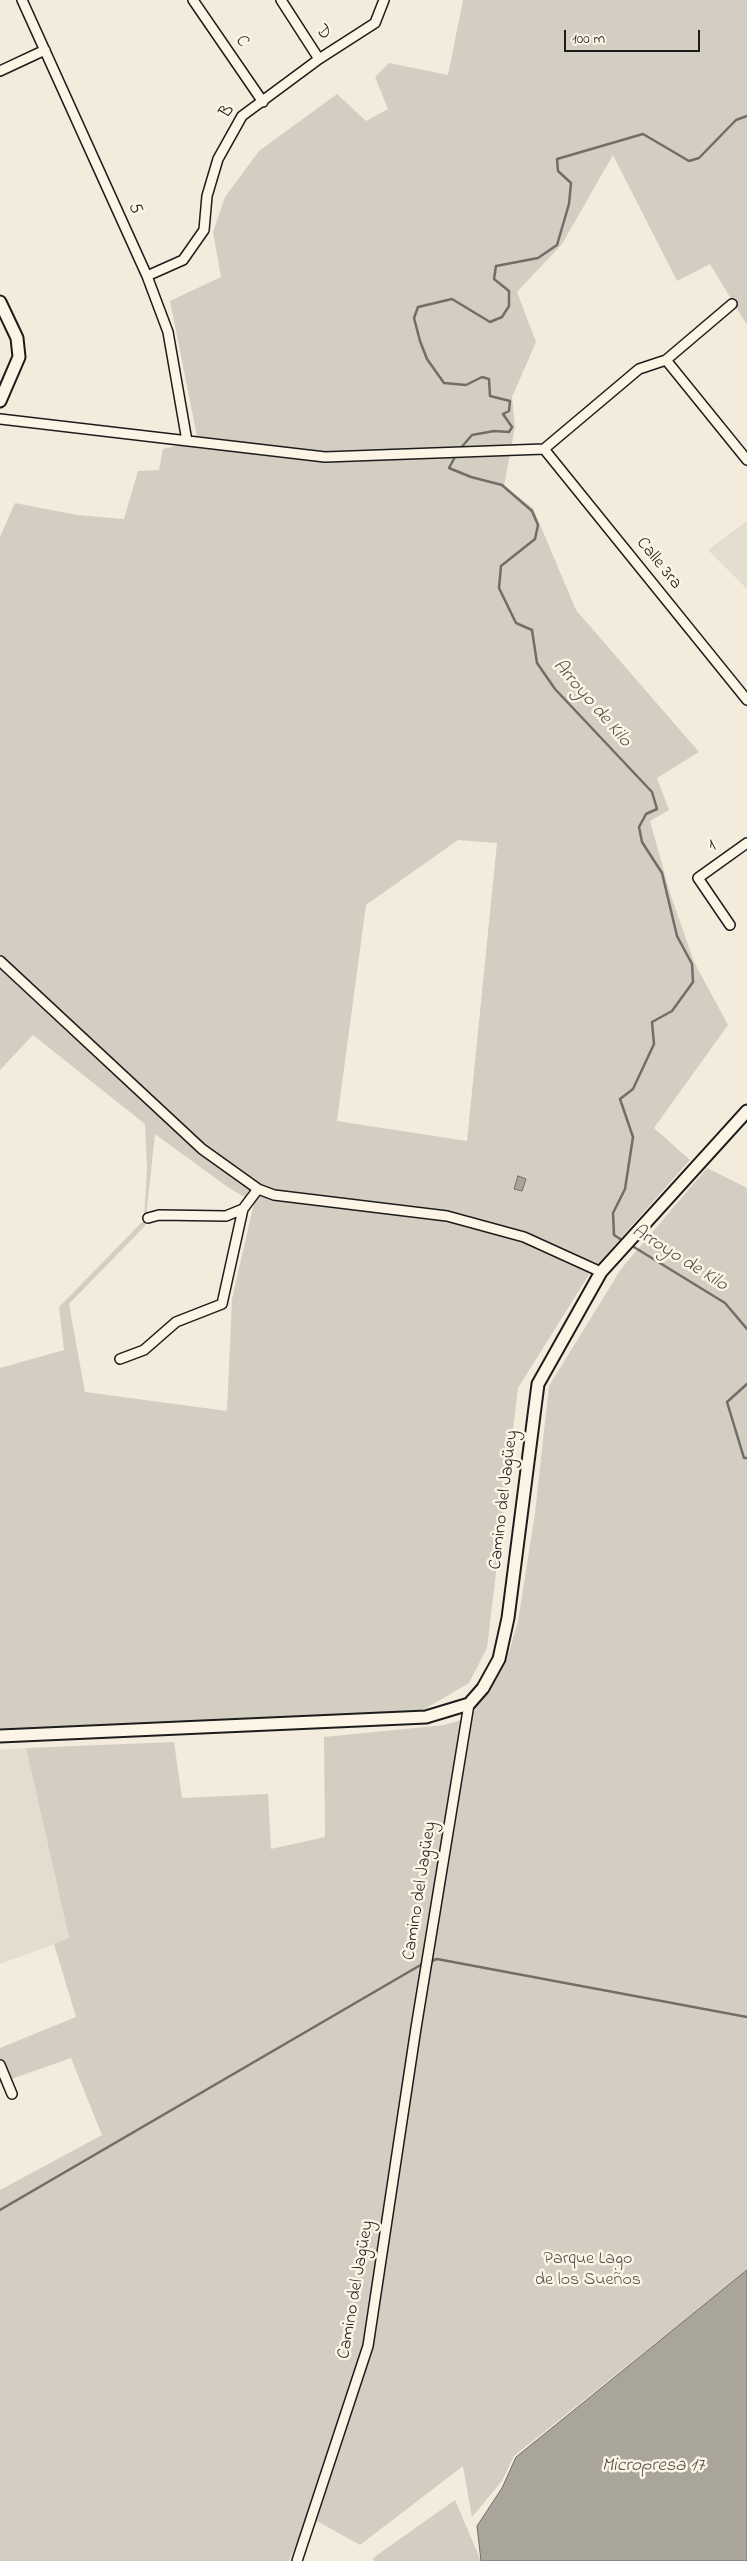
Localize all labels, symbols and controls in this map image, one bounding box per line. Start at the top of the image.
scale bar [567,20,703,52]
street label: D [309,22,335,44]
text: 100 m [572,28,605,50]
street label: C [229,32,253,52]
street label: B [216,101,240,123]
street label: 5 [122,200,146,218]
street label: Calle 3ra [630,534,686,594]
water label: Arroyo de Kilo [547,655,635,753]
street label: 1 [704,837,722,857]
water label: Arroyo de Kilo [627,1221,731,1297]
street label: Camino del Jagüey [486,1429,524,1571]
street label: Camino del Jagüey [399,1820,443,1962]
street label: Camino del Jagüey [334,2219,380,2361]
park label: Parque Lago de los Sueños [535,2249,641,2292]
water label: Micropresa 17 [602,2456,704,2478]

